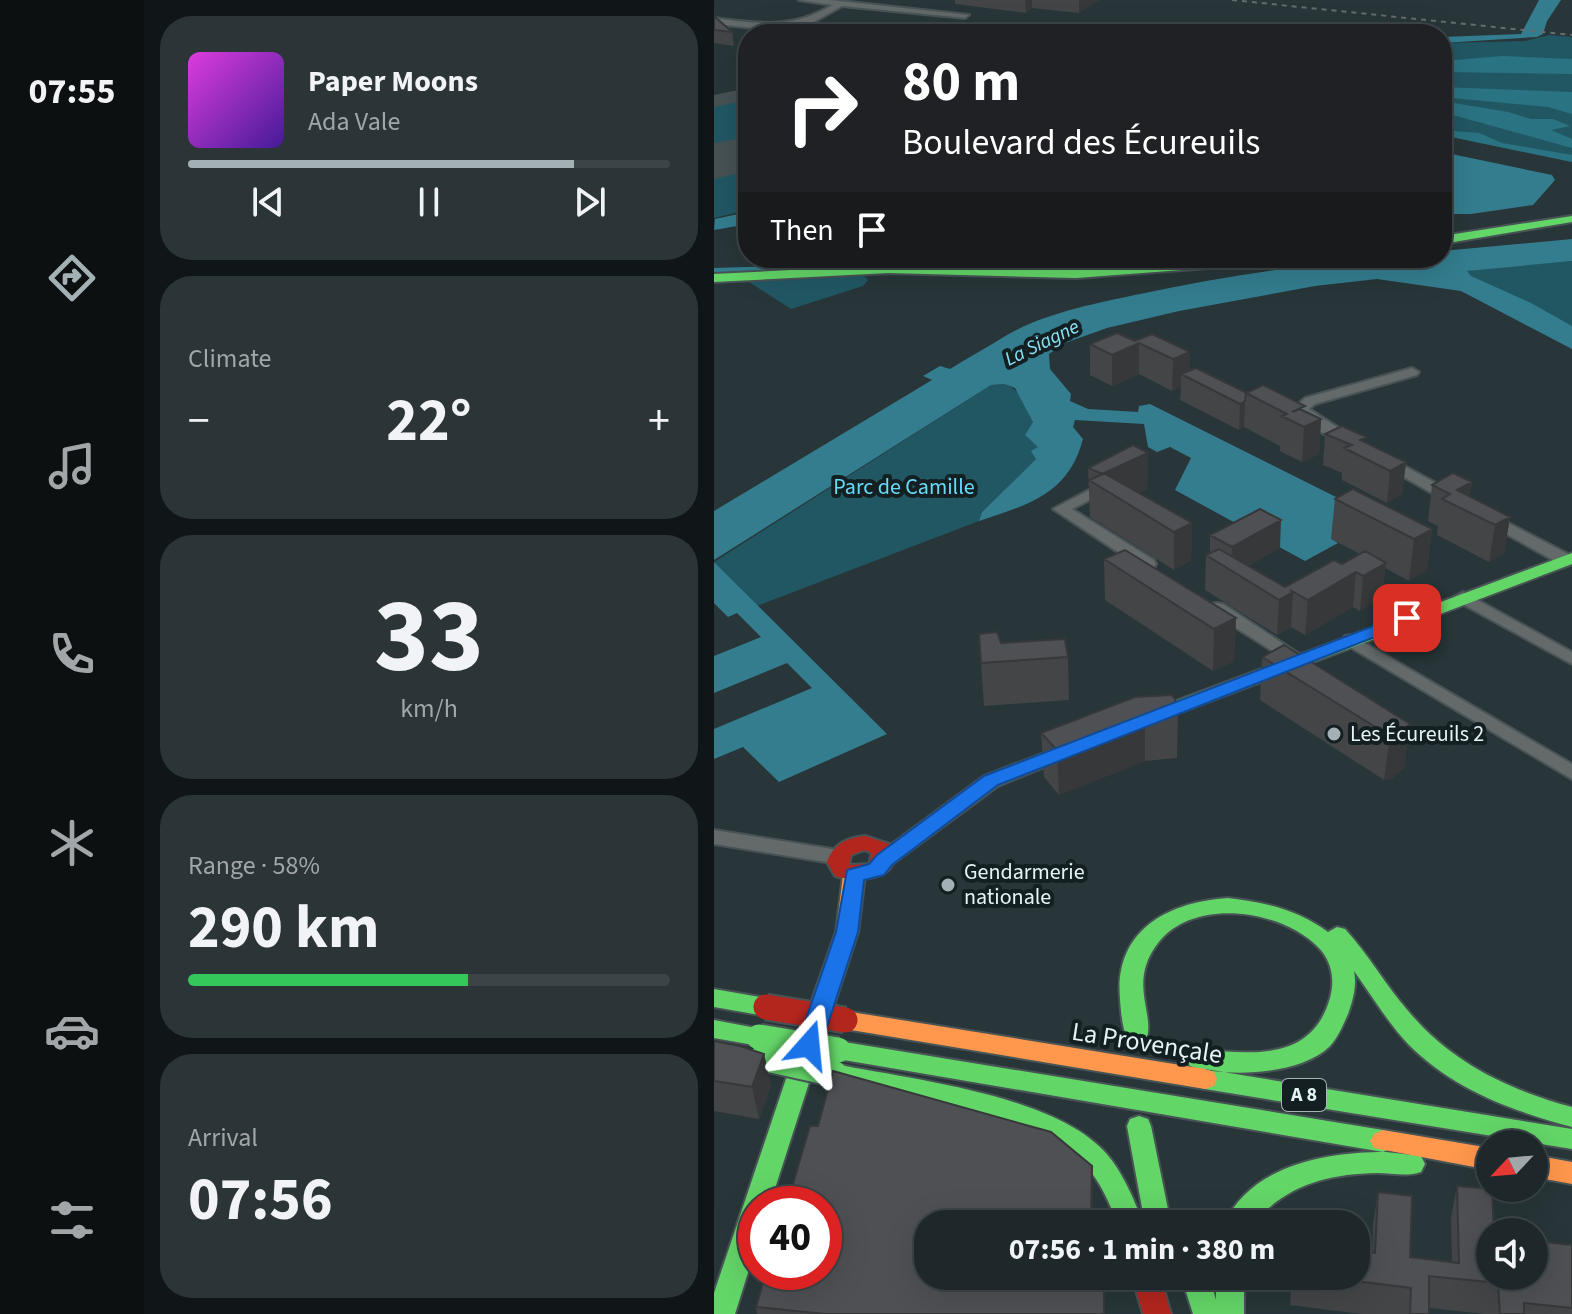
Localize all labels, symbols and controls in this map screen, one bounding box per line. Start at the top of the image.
text: 80 m [902,43,1020,122]
icon: right [770,56,874,160]
text: Paper Moons [308,60,478,103]
text: 07:55 [29,66,115,117]
text: Ada Vale [308,103,400,140]
text: Boulevard des Écureuils [902,117,1260,168]
icon: previous [246,180,290,224]
icon: pause [407,180,451,224]
icon: next [568,180,612,224]
icon: arrive [850,208,894,252]
text: Then [770,209,834,252]
icon: directions [44,250,100,306]
water label: La Siagne [1000,313,1084,373]
text: Climate [188,340,272,377]
text: 22° [386,379,472,464]
text: − [188,390,210,453]
text: + [648,390,670,453]
icon: music [44,438,100,494]
park label: Parc de Camille [833,471,975,503]
text: 33 [374,564,484,712]
pin [1373,584,1441,652]
icon: arrive [1385,596,1429,640]
icon: phone [44,626,100,682]
text: km/h [400,690,458,727]
place label: Les Écureuils 2 [1350,718,1484,750]
marker: Les Écureuils 2 [1325,725,1343,743]
icon: climate [44,815,100,871]
text: Range · 58% [188,847,320,884]
place label: Gendarmerie nationale [964,856,1085,913]
marker: Gendarmerie nationale [939,876,957,894]
text: 290 km [188,886,379,971]
icon: car [44,1003,100,1059]
position arrow [767,1003,851,1087]
street label: La Provençale [1069,1013,1225,1073]
road number: A 8 [1282,1079,1326,1111]
text: Arrival [188,1119,258,1156]
north arrow [1476,1130,1548,1202]
map controls [1476,1130,1548,1290]
text: 07:56 [188,1158,333,1243]
speed limit sign: 40 [738,1186,842,1290]
icon: filters [44,1192,100,1248]
button: sound [1476,1218,1548,1290]
text: 07:56 · 1 min · 380 m [1009,1228,1275,1271]

